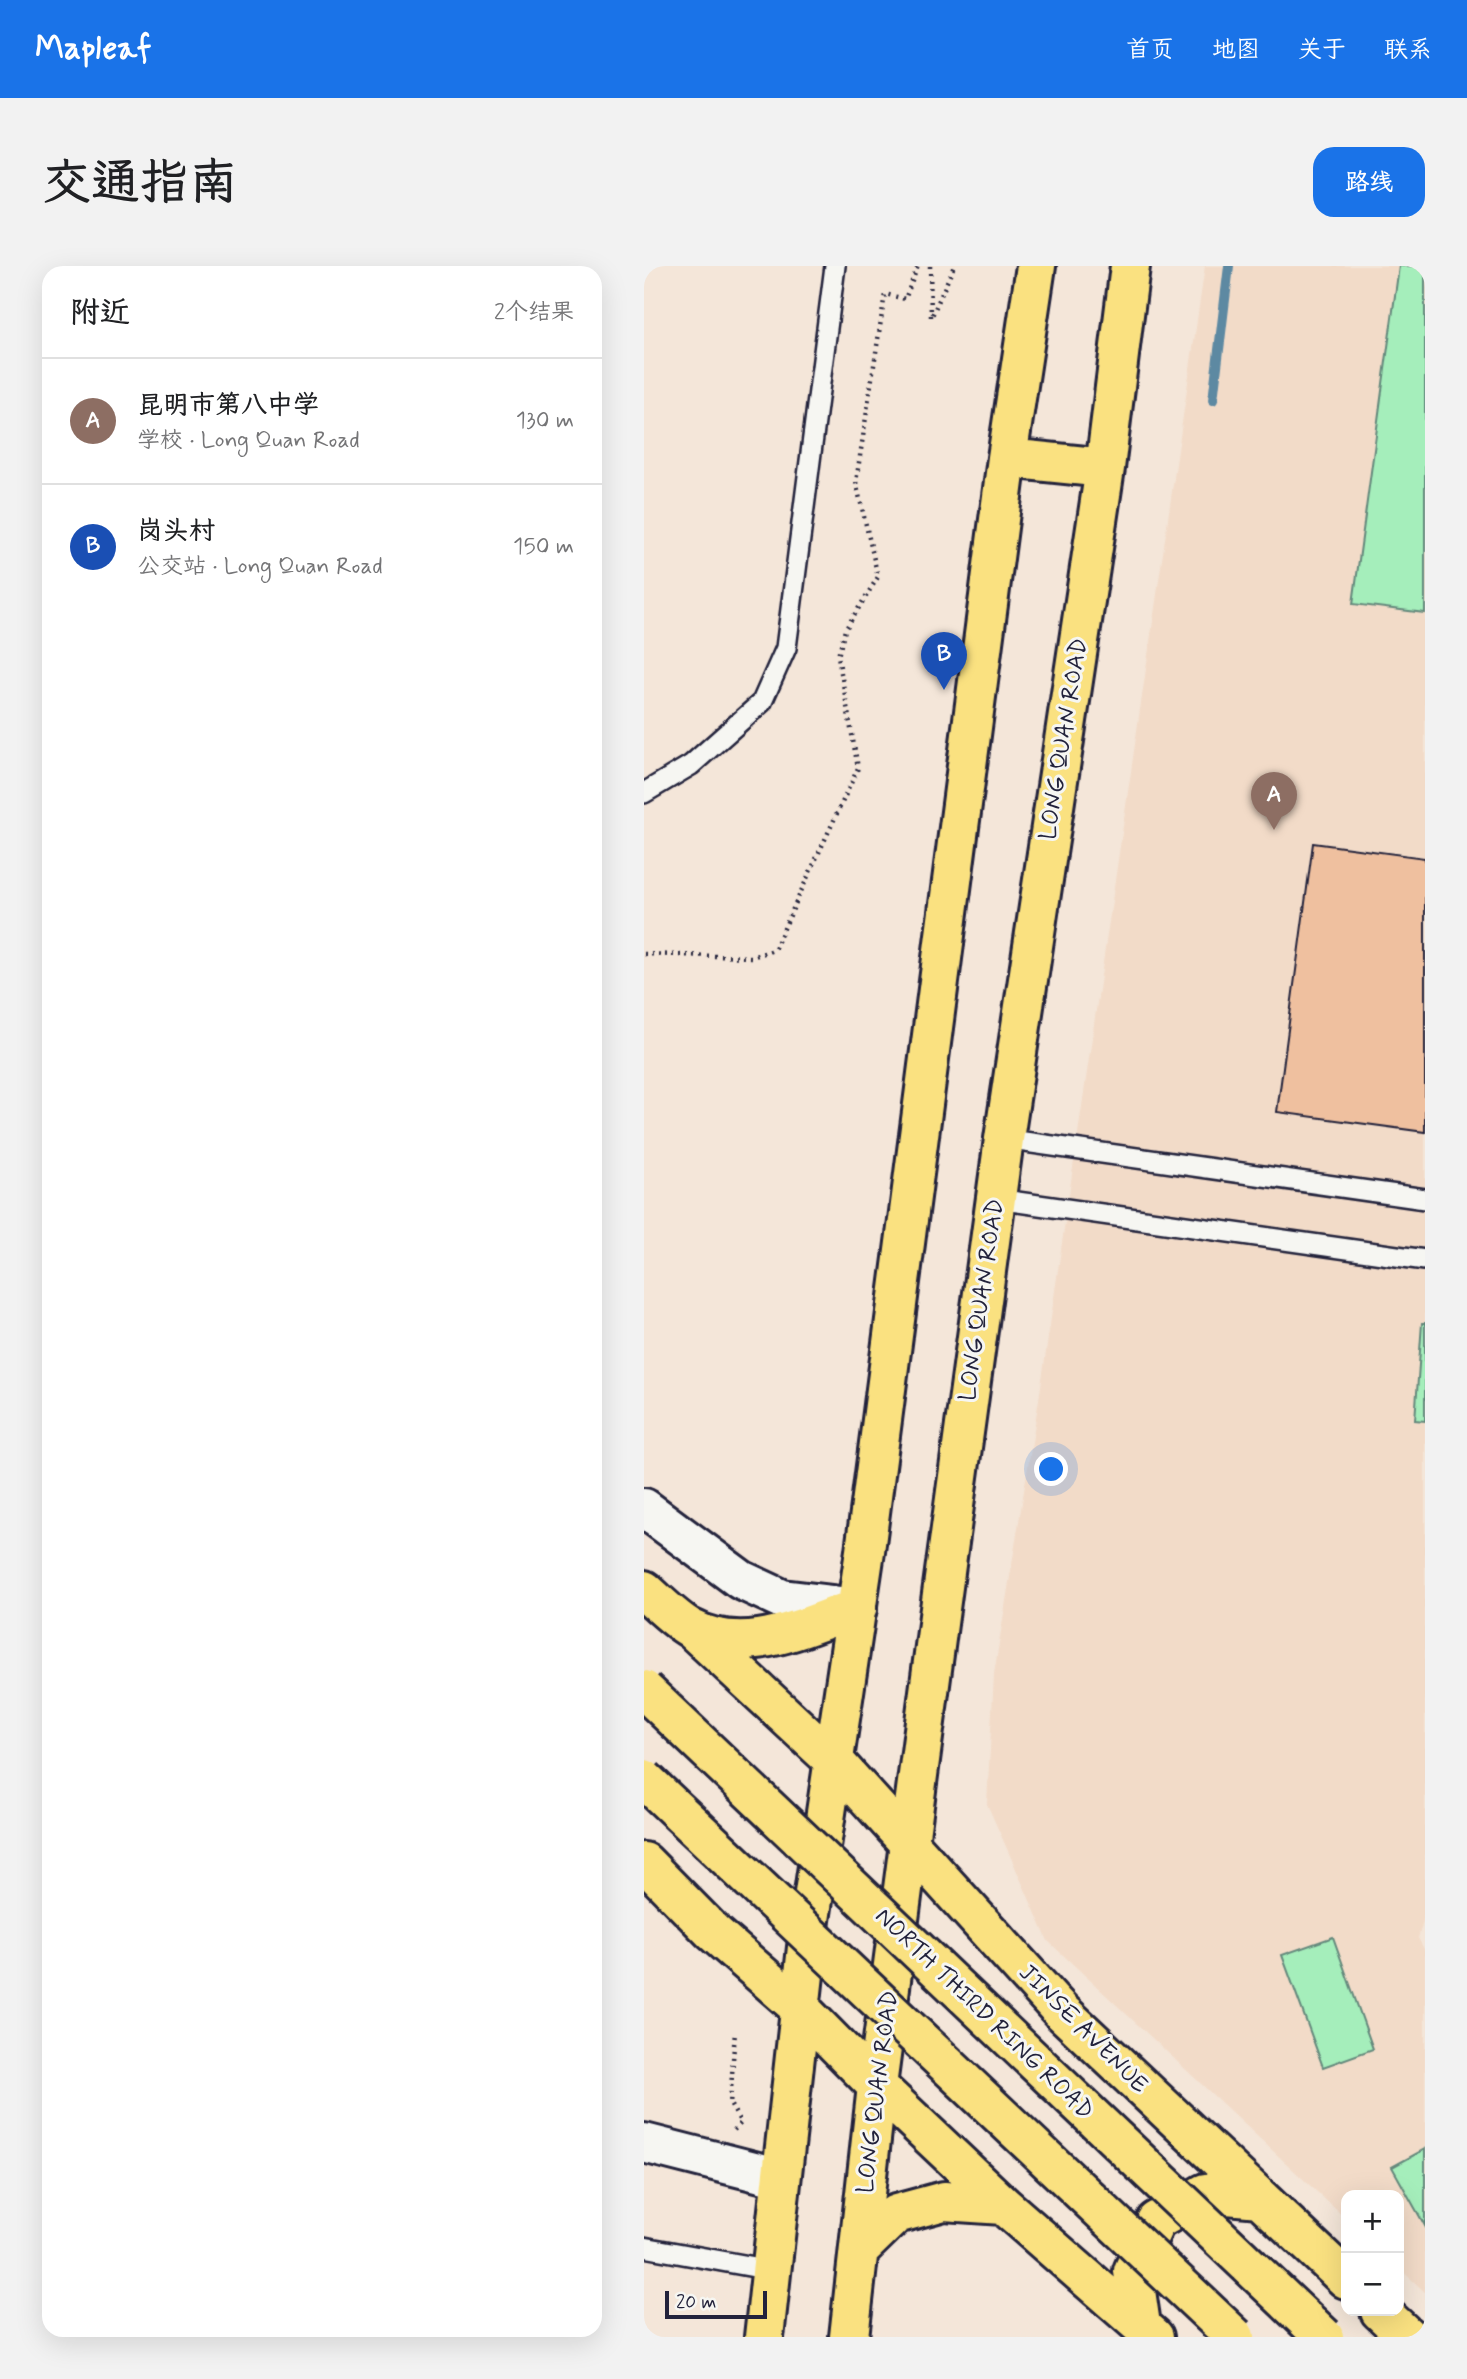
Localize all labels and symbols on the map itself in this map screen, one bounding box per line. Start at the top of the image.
pin: B [921,632,967,690]
street label: LONG QUAN ROAD [1033,636,1095,842]
pin: A [1251,772,1297,830]
street label: LONG QUAN ROAD [952,1197,1012,1403]
your location [1034,1452,1068,1486]
street label: NORTH THIRD RING ROAD [868,1901,1100,2127]
street label: JINSE AVENUE [1012,1958,1155,2101]
street label: LONG QUAN ROAD [850,1989,906,2195]
scale bar [665,2288,766,2320]

